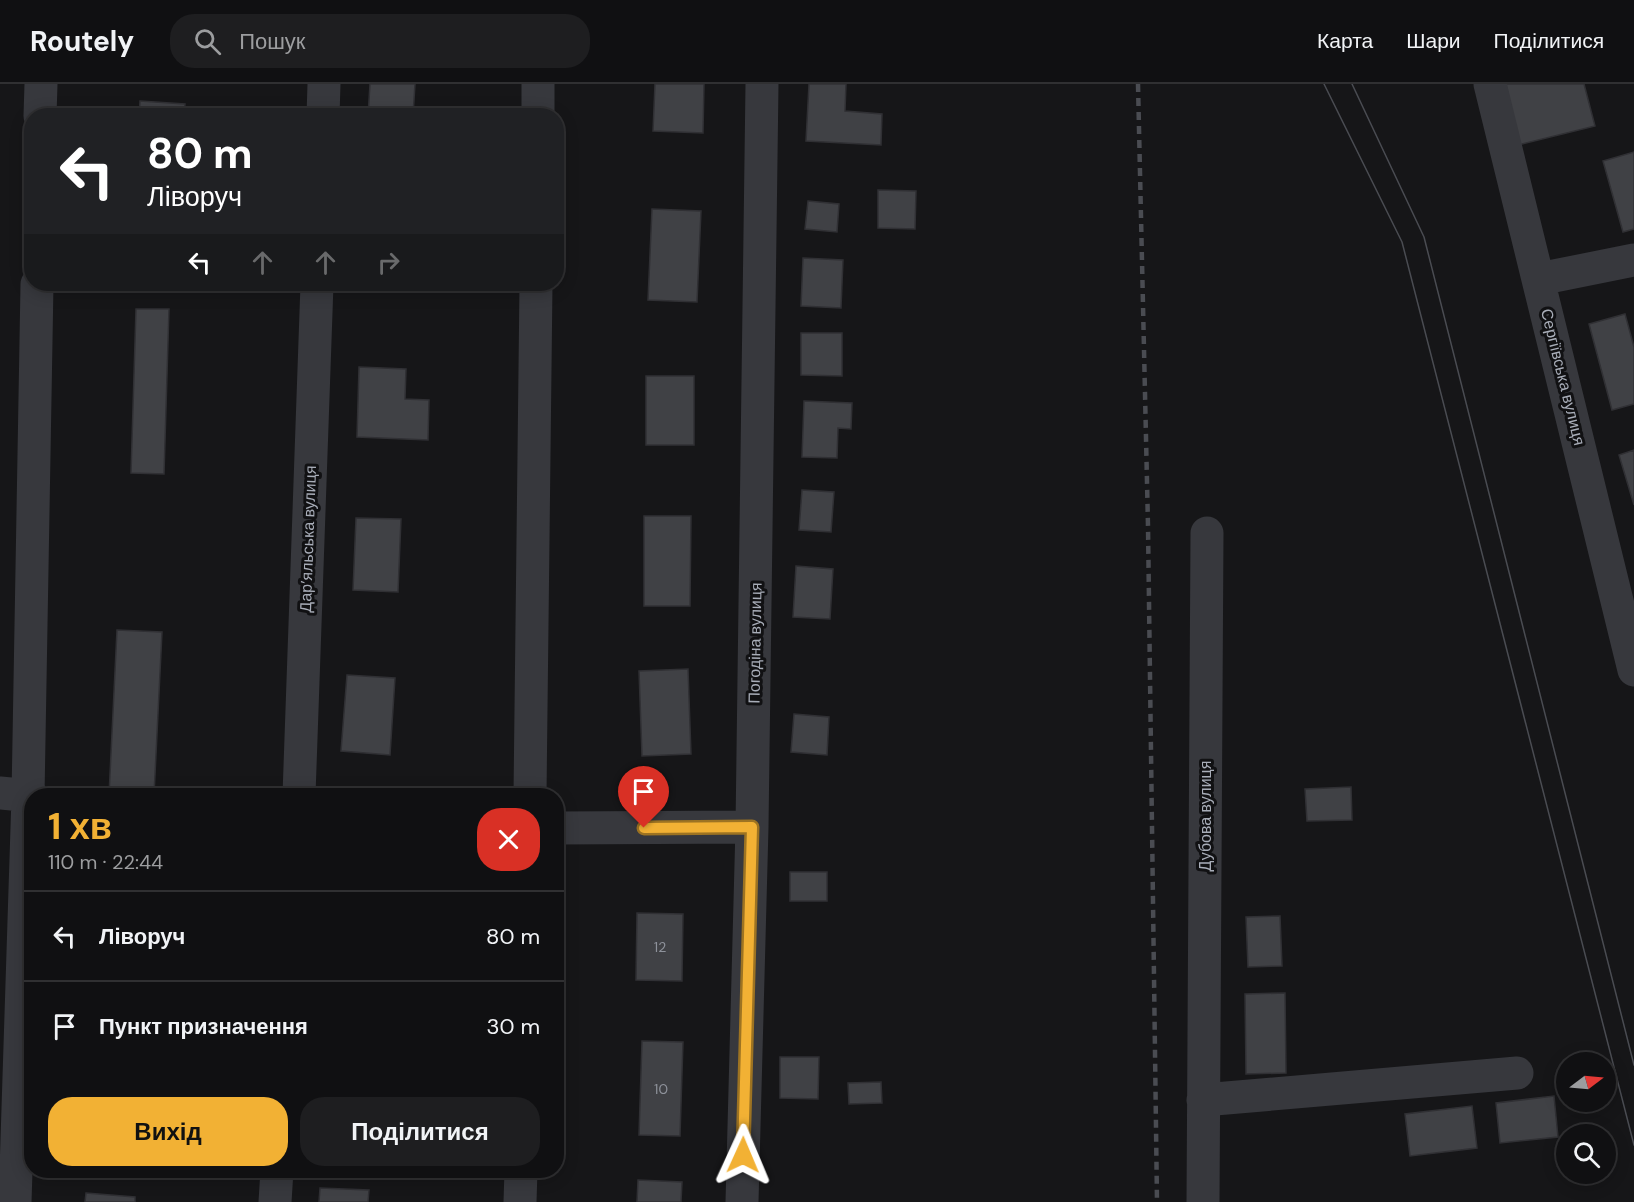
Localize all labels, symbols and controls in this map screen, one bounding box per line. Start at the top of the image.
search box [170,14,590,68]
text: Routely [30,23,134,60]
icon: search [191,25,224,58]
text: Пошук [239,27,306,56]
text: Карта [1317,27,1373,55]
text: Шари [1406,27,1461,55]
text: Поділитися [1494,27,1604,55]
text: 80 m [147,126,253,181]
icon: left [48,132,126,210]
text: Ліворуч [147,179,242,214]
icon: left [183,246,216,279]
icon: ahead [246,246,279,279]
icon: ahead [309,246,342,279]
icon: right [372,246,405,279]
street label: Сергіївська вулиця [1536,306,1590,448]
street label: Дар’яльська вулиця [295,465,321,613]
street label: Погодіна вулиця [743,582,767,704]
street label: Дубова вулиця [1195,761,1216,871]
pin [618,766,669,828]
icon: arrive [627,775,660,808]
text: 1 хв [48,803,112,850]
button: close [477,808,540,871]
text: 110 m · 22:44 [48,849,163,875]
icon: left [48,920,81,953]
text: Ліворуч [99,922,185,951]
text: 80 m [486,922,540,951]
house number: 12 [654,938,666,956]
icon: arrive [48,1010,81,1043]
text: Пункт призначення [99,1012,308,1041]
text: 30 m [486,1012,540,1041]
north arrow [1556,1052,1616,1112]
map controls [1556,1052,1616,1184]
house number: 10 [654,1080,668,1098]
button: Вихід [48,1097,288,1166]
button: Поділитися [300,1097,540,1166]
position arrow [711,1123,775,1187]
button: search [1556,1124,1616,1184]

